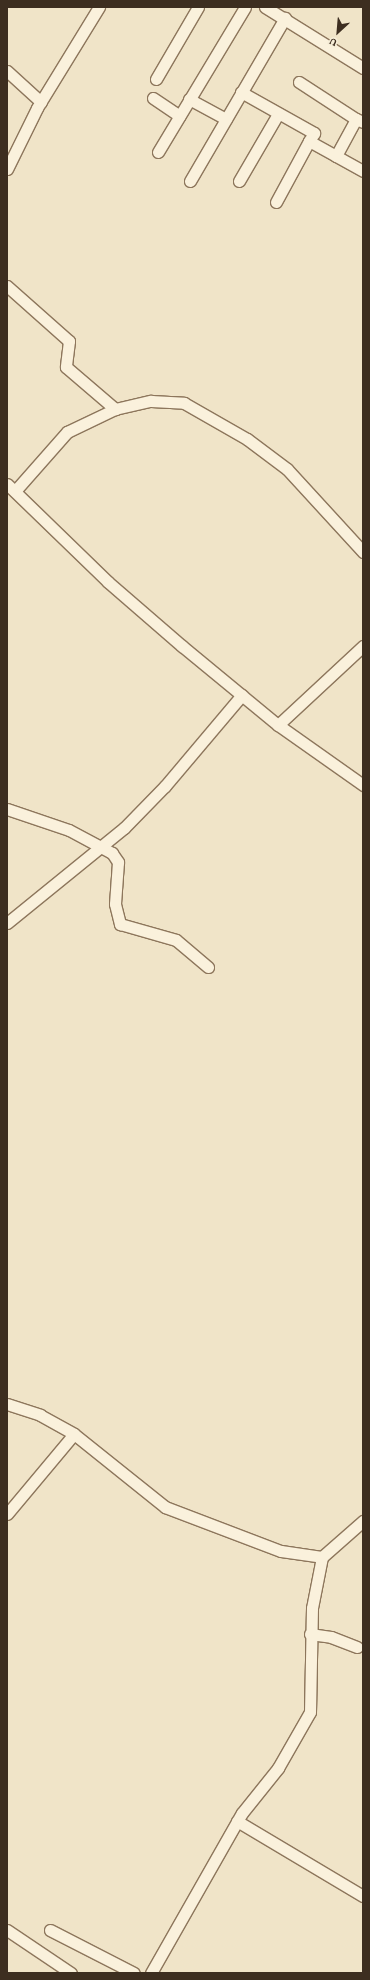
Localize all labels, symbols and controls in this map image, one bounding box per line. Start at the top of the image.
north arrow [318,12,358,52]
text: U [327,36,339,50]

